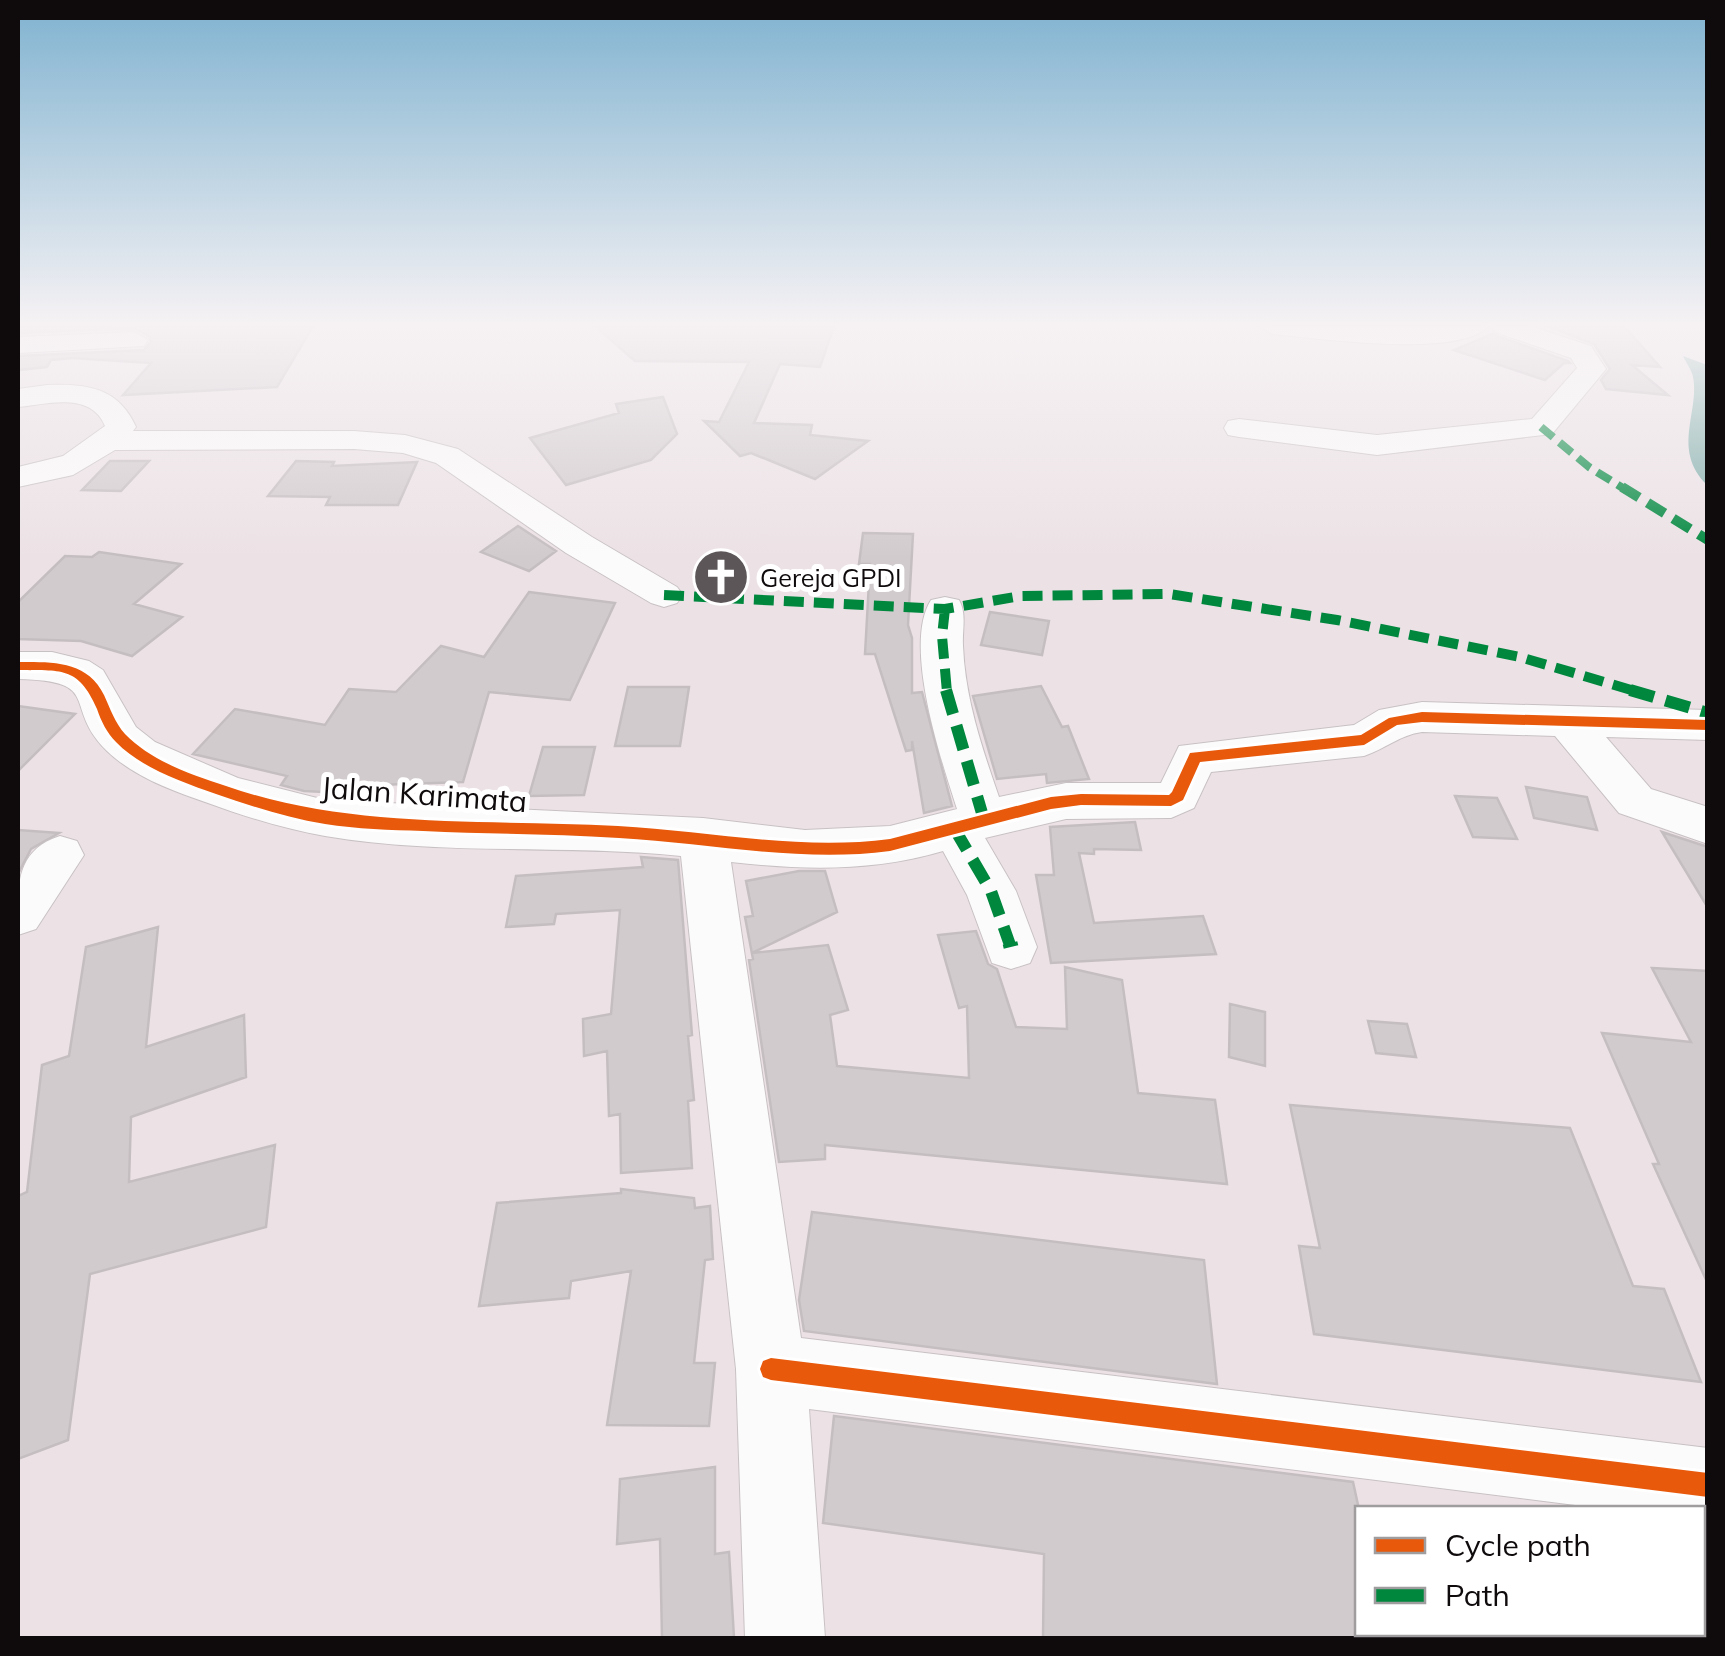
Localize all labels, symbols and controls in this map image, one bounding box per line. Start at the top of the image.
church icon: Gereja GPDI [691,547,751,607]
place label: Gereja GPDI [760,562,902,593]
street label: Jalan Karimata [320,768,528,820]
legend [1355,1506,1705,1636]
text: Cycle path [1445,1526,1591,1564]
text: Path [1445,1576,1510,1614]

